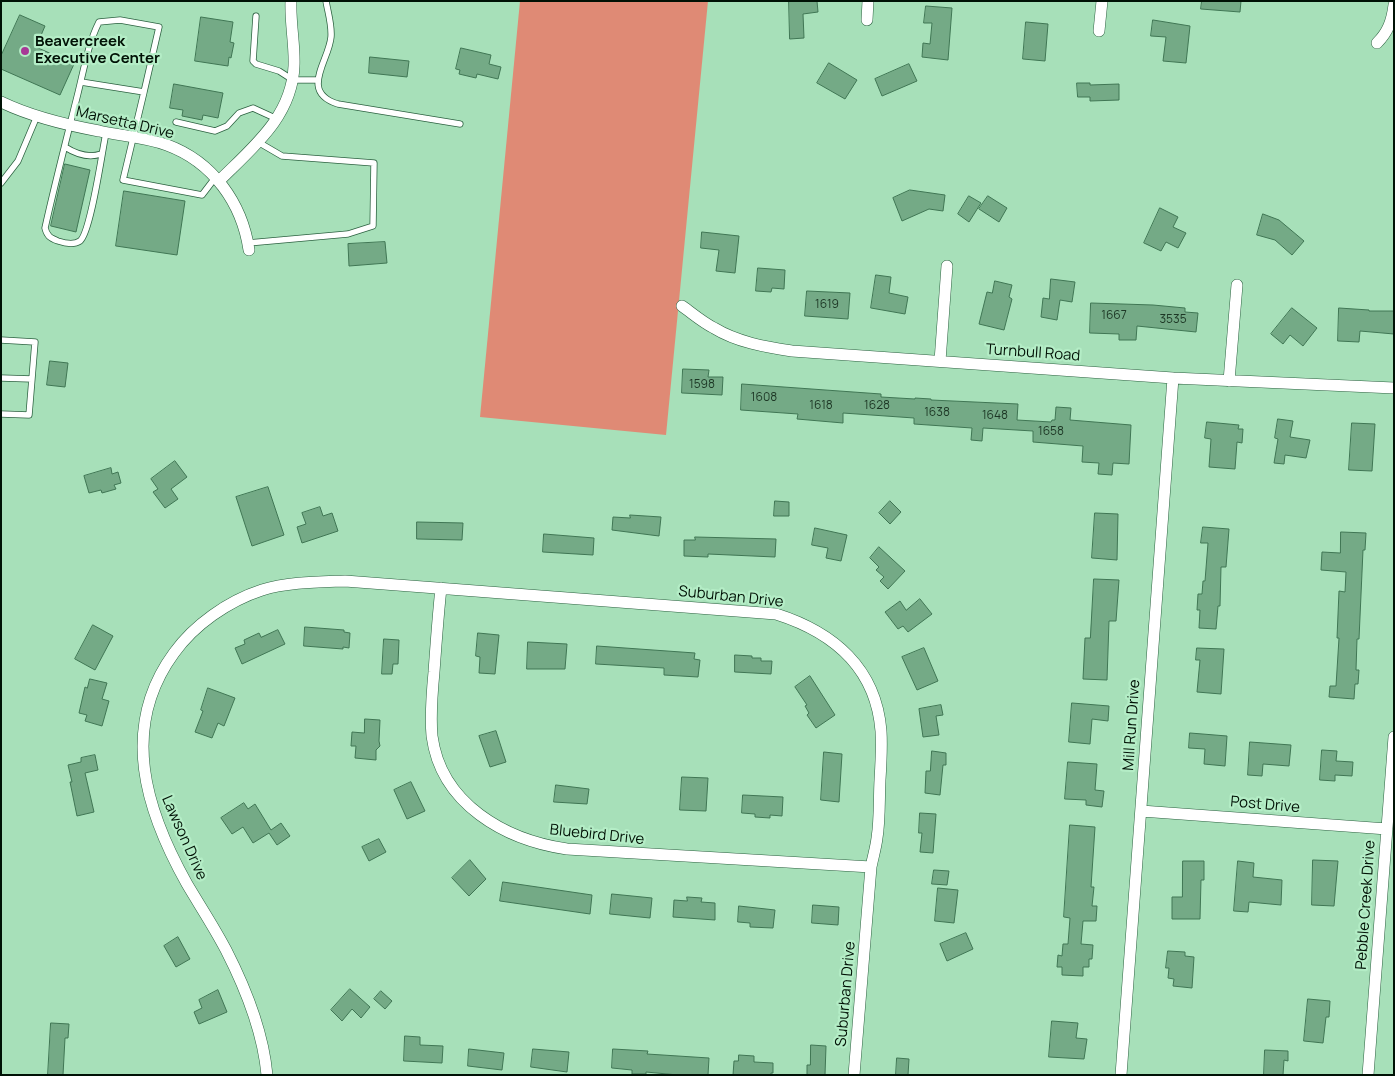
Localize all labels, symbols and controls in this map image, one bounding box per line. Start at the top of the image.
place label: Beavercreek Executive Center [35,33,160,68]
marker: Beavercreek Executive Center [19,45,31,57]
street label: Marsetta Drive [74,103,176,143]
house number: 1619 [815,298,839,312]
house number: 1667 [1101,309,1127,323]
house number: 3535 [1159,313,1187,327]
street label: Turnbull Road [985,341,1081,365]
house number: 1598 [689,378,715,392]
house number: 1608 [751,391,777,405]
house number: 1618 [809,399,833,413]
house number: 1628 [864,399,890,413]
house number: 1638 [924,406,950,420]
house number: 1648 [982,409,1008,423]
house number: 1658 [1038,425,1064,439]
street label: Suburban Drive [678,583,784,611]
street label: Mill Run Drive [1120,679,1144,771]
street label: Lawson Drive [157,793,211,883]
street label: Post Drive [1229,793,1301,817]
street label: Bluebird Drive [549,821,645,849]
street label: Pebble Creek Drive [1352,840,1380,970]
street label: Suburban Drive [832,941,860,1047]

